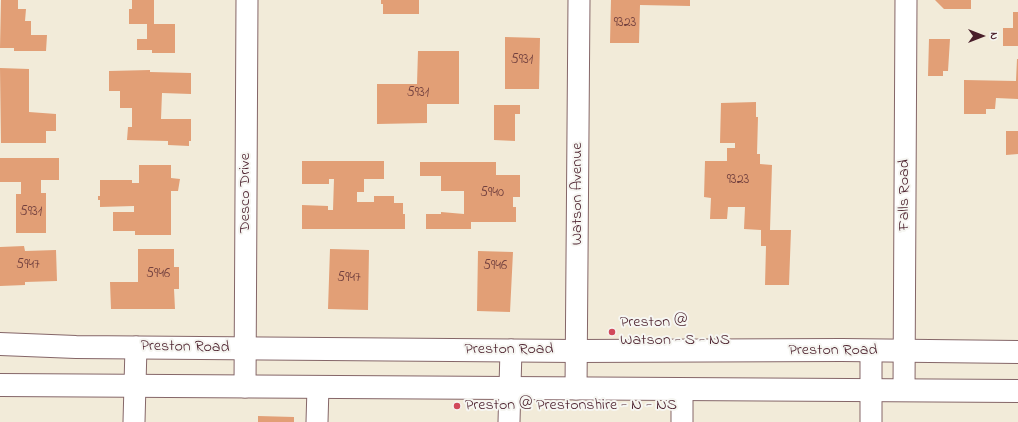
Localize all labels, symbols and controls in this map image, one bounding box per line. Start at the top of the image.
house number: 9323 [614,16,636,32]
north arrow [962,16,1002,56]
text: N [986,32,1002,40]
house number: 5931 [511,53,533,69]
house number: 5931 [407,86,429,102]
street label: Watson Avenue [568,143,588,245]
street label: Desco Drive [236,153,256,233]
street label: Falls Road [895,159,915,231]
house number: 9323 [727,173,749,189]
house number: 5940 [480,186,504,202]
house number: 5931 [20,205,42,221]
house number: 5947 [16,258,40,274]
house number: 5946 [483,259,507,275]
house number: 5946 [146,267,170,283]
house number: 5947 [337,271,361,287]
place label: Preston @ Watson - S - NS [620,313,730,351]
marker: Preston @ Watson - S - NS [607,327,617,337]
street label: Preston Road [140,338,230,358]
street label: Preston Road [465,340,553,360]
street label: Preston Road [789,341,877,361]
place label: Preston @ Prestonshire - N - NS [465,396,677,416]
marker: Preston @ Prestonshire - N - NS [452,401,462,411]

